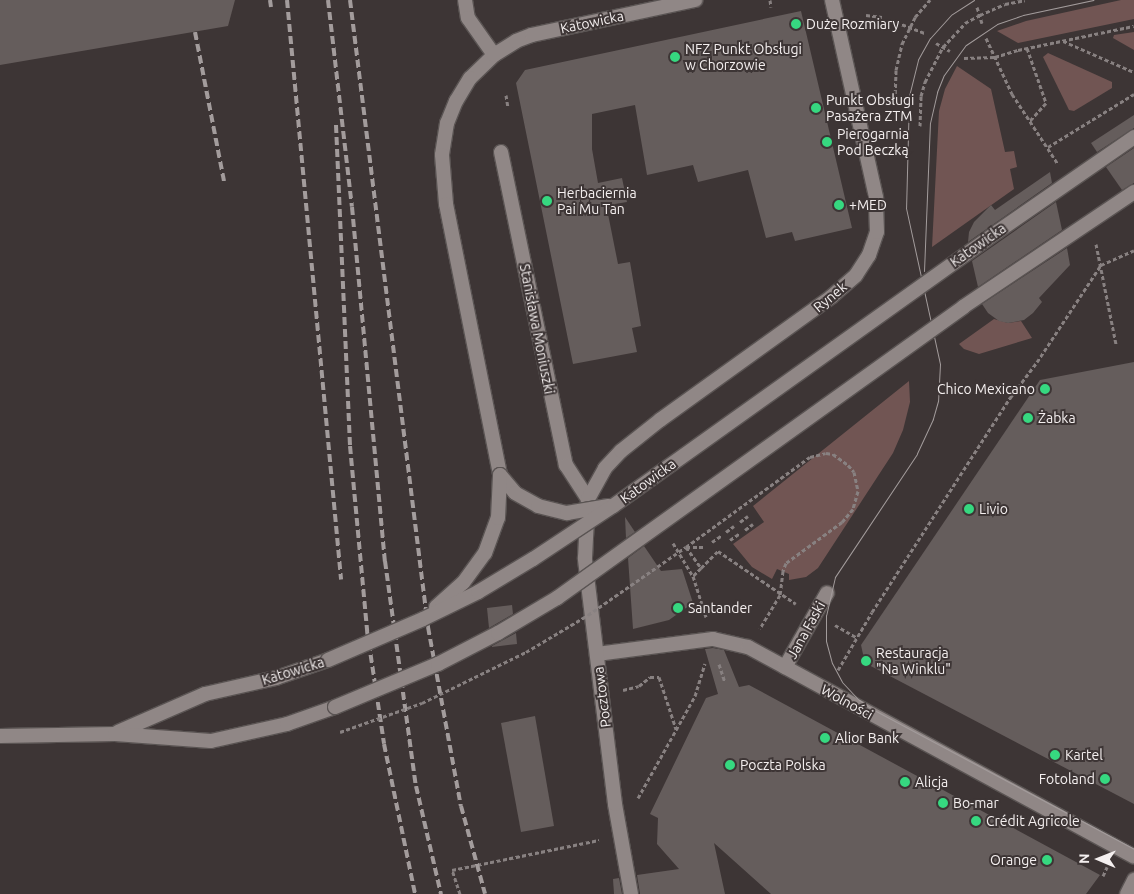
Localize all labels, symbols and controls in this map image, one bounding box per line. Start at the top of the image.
street label: Katowicka [559,7,625,37]
place label: Duże Rozmiary [806,16,899,32]
marker: Duże Rozmiary [790,18,802,30]
place label: NFZ Punkt Obsługi w Chorzowie [685,41,802,74]
marker: NFZ Punkt Obsługi w Chorzowie [669,51,681,63]
place label: Punkt Obsługi Pasażera ZTM [826,92,914,124]
marker: Punkt Obsługi Pasażera ZTM [810,102,822,114]
place label: Pierogarnia Pod Beczką [837,126,909,158]
marker: Pierogarnia Pod Beczką [821,136,833,148]
place label: Herbaciernia Pai Mu Tan [557,185,637,218]
marker: Herbaciernia Pai Mu Tan [541,195,553,207]
place label: +MED [849,197,887,213]
marker: +MED [833,199,845,211]
street label: Katowicka [947,220,1009,270]
street label: Stanisława Moniuszki [516,262,558,396]
street label: Rynek [810,278,850,316]
place label: Chico Mexicano [937,381,1035,397]
marker: Chico Mexicano [1039,383,1051,395]
place label: Żabka [1038,410,1076,426]
marker: Żabka [1022,412,1034,424]
street label: Katowicka [617,455,679,507]
place label: Livio [979,501,1008,517]
marker: Livio [963,503,975,515]
street label: Jana Faski [783,598,829,662]
place label: Santander [688,600,752,616]
marker: Santander [672,602,684,614]
place label: Restauracja "Na Winklu" [876,645,951,678]
street label: Katowicka [260,654,326,688]
marker: Restauracja "Na Winklu" [860,655,872,667]
street label: Pocztowa [590,666,614,728]
street label: Wolności [818,681,876,723]
place label: Alior Bank [835,730,899,746]
marker: Alior Bank [819,732,831,744]
place label: Kartel [1065,747,1103,763]
marker: Kartel [1049,749,1061,761]
place label: Poczta Polska [740,757,826,773]
marker: Poczta Polska [724,759,736,771]
place label: Fotoland [1039,771,1095,787]
marker: Fotoland [1099,773,1111,785]
place label: Alicja [915,774,948,790]
marker: Alicja [899,776,911,788]
place label: Bo-mar [953,795,999,811]
marker: Bo-mar [937,797,949,809]
place label: Crédit Agricole [986,813,1080,829]
marker: Crédit Agricole [970,815,982,827]
north arrow [1074,834,1124,884]
place label: Orange [990,852,1037,868]
text: N [1076,853,1092,864]
marker: Orange [1041,854,1053,866]

